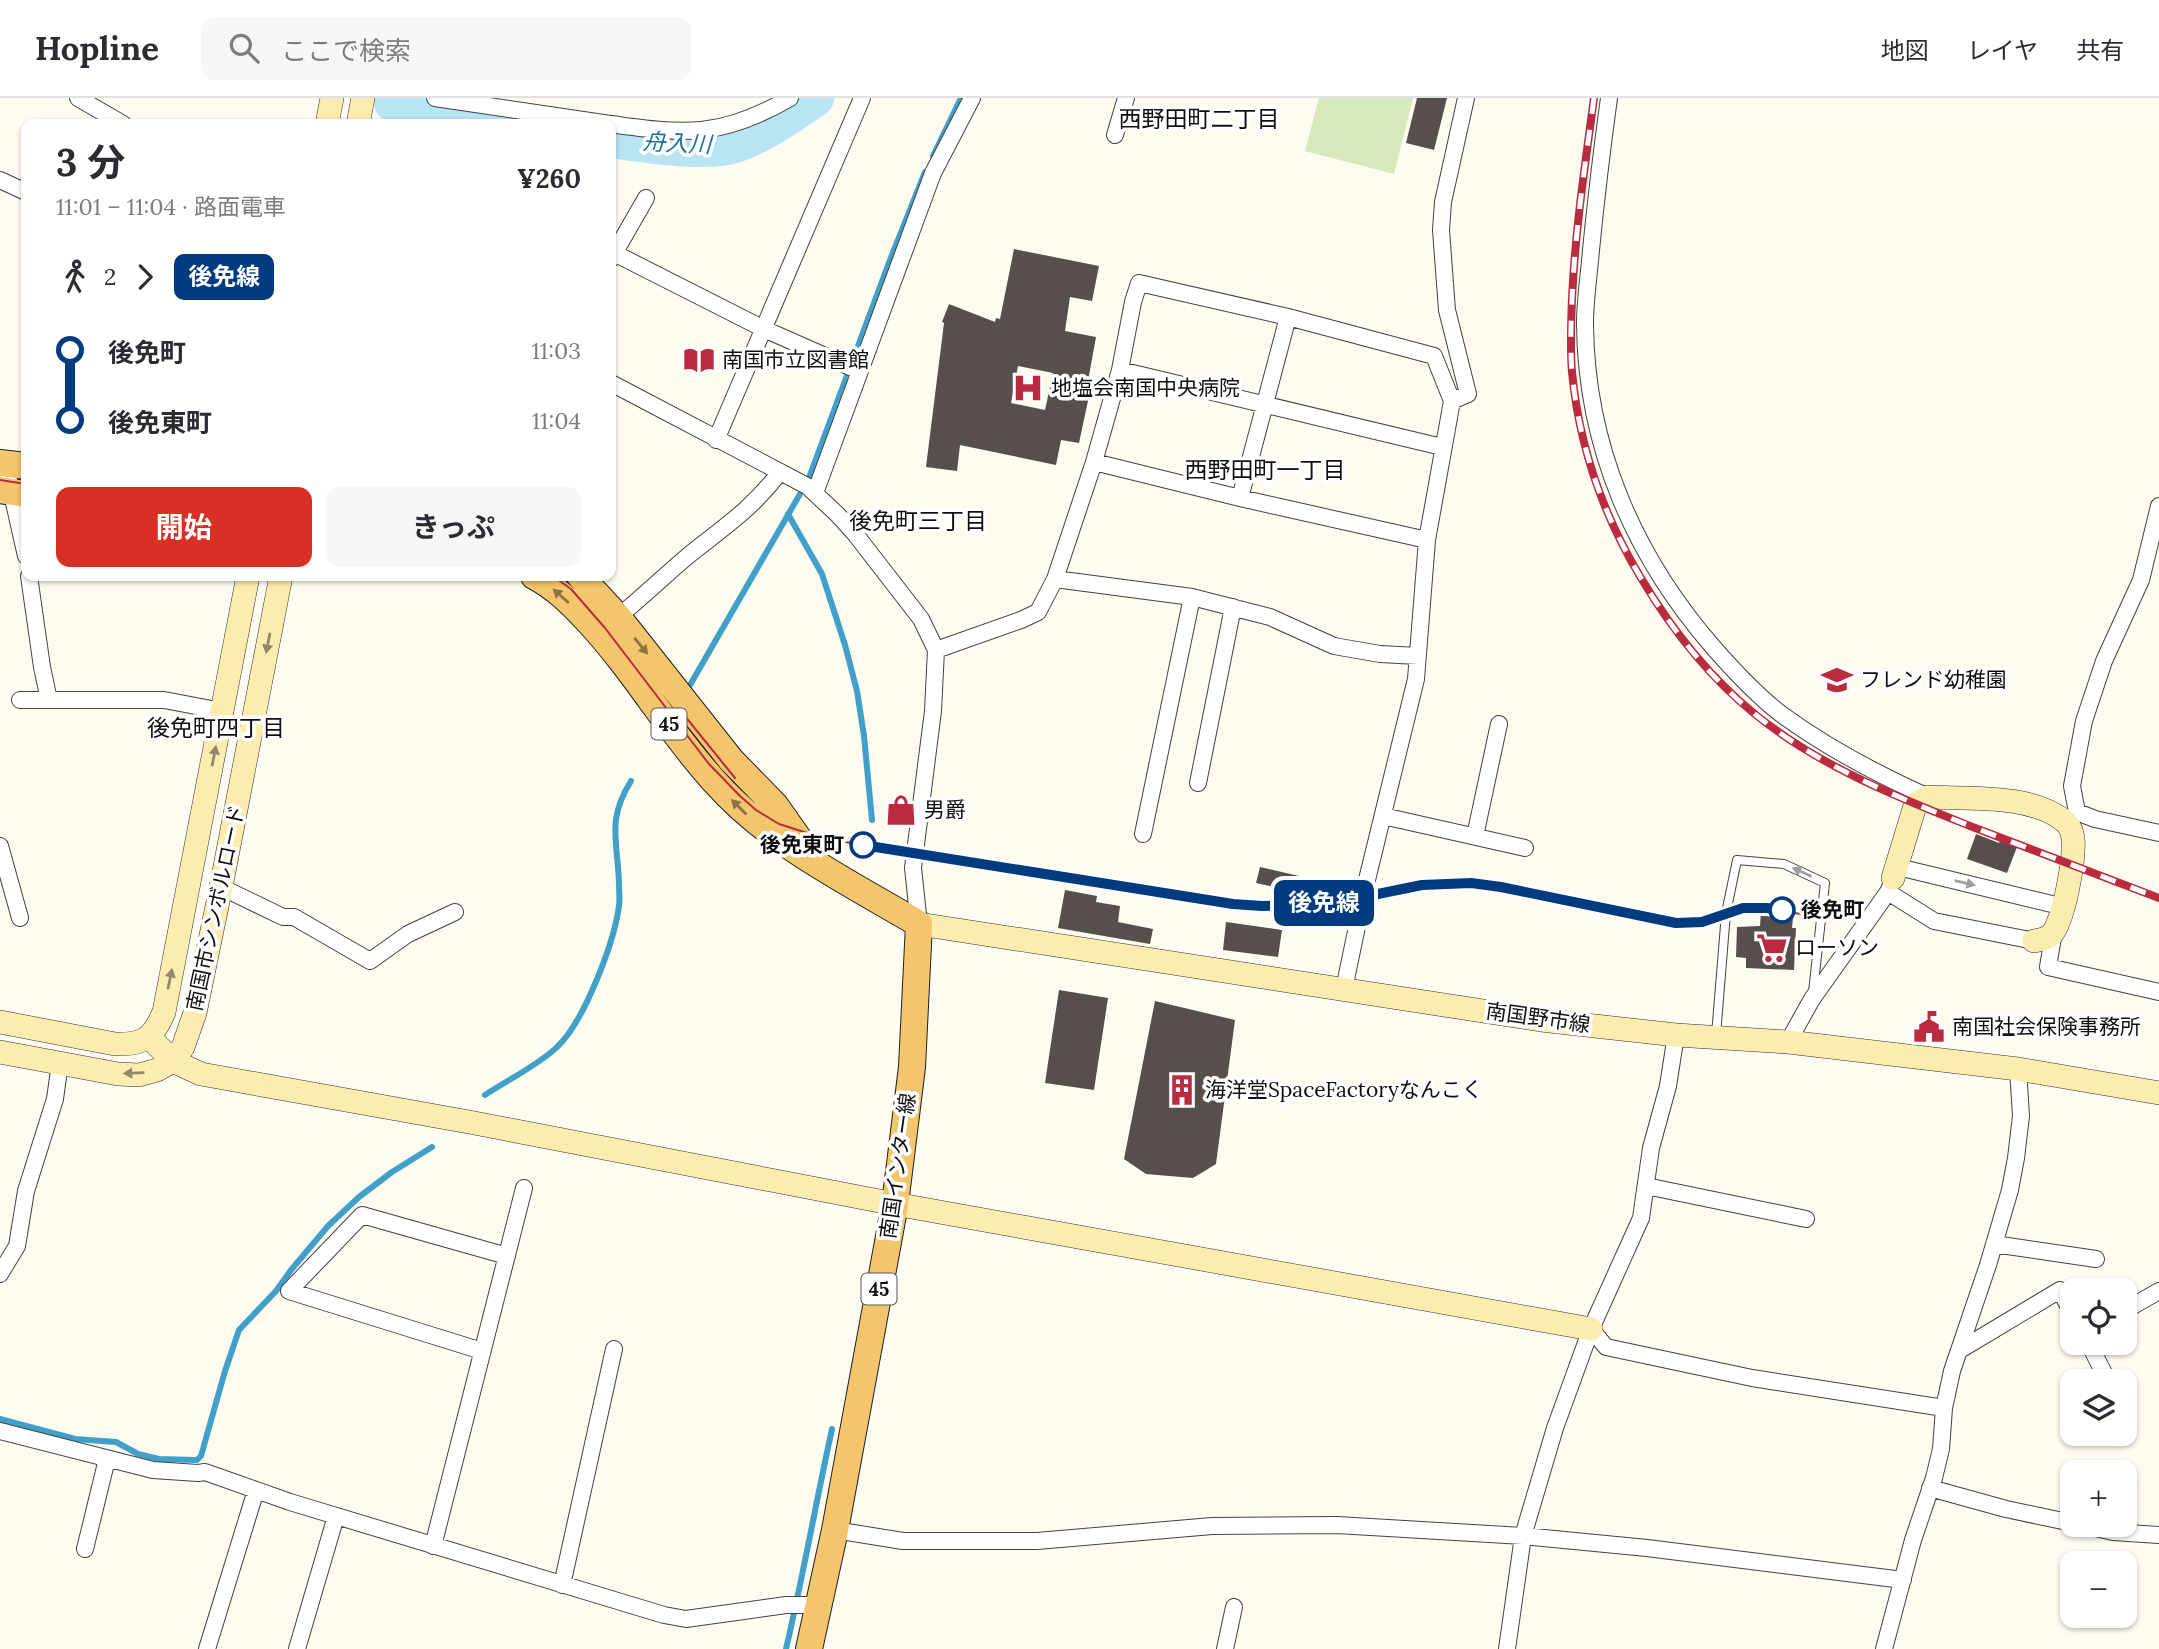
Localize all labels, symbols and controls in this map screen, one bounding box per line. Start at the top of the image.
search box [201,17,691,80]
text: Hopline [35,27,159,69]
icon: search [225,29,263,67]
text: ここで検索 [281,34,411,67]
text: 地図 [1881,35,1929,66]
text: レイヤ [1967,35,2038,66]
text: 共有 [2076,35,2124,66]
district label: 西野田町二丁目 [1119,104,1280,133]
water label: 舟入川 [642,126,715,159]
text: 3 分 [56,138,125,186]
text: ¥260 [517,162,581,195]
text: 11:01 – 11:04 · 路面電車 [56,192,286,221]
icon: walk [56,258,94,296]
icon: forward [126,258,164,296]
text: 後免線 [188,261,260,292]
text: 2 [104,262,116,291]
text: 後免町 [108,336,186,369]
text: 11:03 [531,336,581,365]
library icon: 南国市立図書館 [682,343,716,377]
place label: 南国市立図書館 [722,346,869,373]
hospital icon: 地塩会南国中央病院 [1011,371,1045,405]
place label: 地塩会南国中央病院 [1051,374,1240,401]
text: 後免東町 [108,406,212,439]
text: 11:04 [532,406,581,435]
district label: 西野田町一丁目 [1185,455,1346,484]
button: 開始 [56,487,312,567]
button: きっぷ [326,487,581,567]
district label: 後免町三丁目 [849,506,987,535]
one-way arrow [553,589,570,604]
one-way arrow [262,632,273,654]
one-way arrow [634,636,649,654]
school or university icon: フレンド幼稚園 [1820,663,1854,697]
place label: フレンド幼稚園 [1860,666,2007,693]
road number: 45 [652,708,686,740]
district label: 後免町四丁目 [147,713,285,742]
one-way arrow [208,745,219,767]
shop icon: 男爵 [884,793,918,827]
place label: 男爵 [924,796,966,823]
one-way arrow [731,799,747,815]
street label: 南国市シンボルロード [180,802,251,1013]
place label: 後免東町 [760,831,844,858]
marker: 後免東町 [850,832,876,858]
one-way arrow [1792,867,1812,878]
one-way arrow [1954,878,1976,889]
line badge: 後免線 [1284,880,1364,926]
text: 後免線 [1288,887,1360,918]
place label: 後免町 [1801,896,1864,923]
marker: 後免町 [1769,897,1795,923]
supermarket icon: ローソン [1755,931,1789,965]
place label: ローソン [1795,934,1879,961]
one-way arrow [165,968,176,990]
street label: 南国野市線 [1484,997,1592,1038]
public building icon: 南国社会保険事務所 [1912,1010,1946,1044]
place label: 南国社会保険事務所 [1952,1013,2141,1040]
one-way arrow [123,1068,145,1079]
building icon: 海洋堂SpaceFactoryなんこく [1165,1073,1199,1107]
place label: 海洋堂SpaceFactoryなんこく [1205,1076,1483,1103]
street label: 南国インター線 [874,1091,921,1241]
road number: 45 [862,1274,896,1304]
map controls [2060,1278,2137,1628]
button: locate [2060,1278,2137,1355]
button: layers [2060,1369,2137,1446]
button: + [2060,1460,2137,1537]
button: − [2060,1551,2137,1628]

